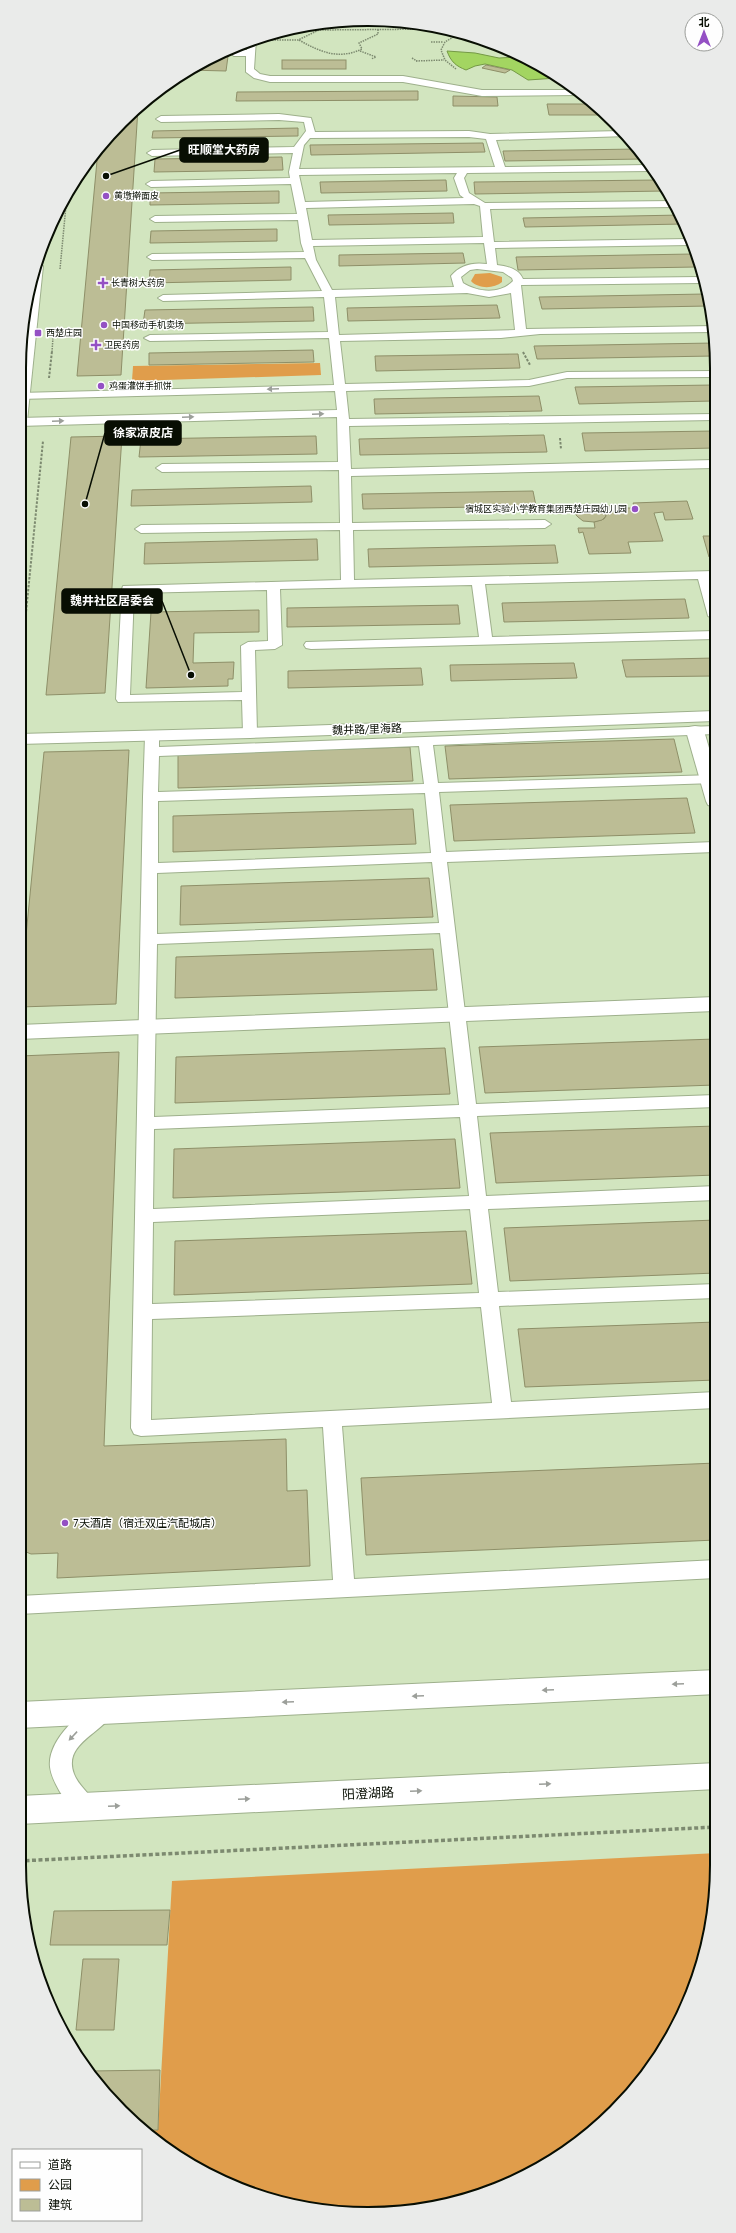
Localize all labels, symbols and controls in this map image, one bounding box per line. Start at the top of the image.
north arrow [684,12,724,52]
text: 北 [699,15,710,29]
callout: 旺顺堂大药房 [180,138,268,162]
text: 旺顺堂大药房 [188,142,260,157]
place label: 黄墩擀面皮 [114,190,159,201]
marker: 黄墩擀面皮 [101,191,111,201]
place label: 长青树大药房 [111,277,165,288]
marker: 长青树大药房 [98,278,108,288]
place label: 中国移动手机卖场 [112,319,184,330]
marker: 中国移动手机卖场 [99,320,109,330]
place label: 西楚庄园 [46,327,82,338]
marker: 西楚庄园 [33,328,43,338]
place label: 卫民药房 [104,339,140,350]
marker: 卫民药房 [91,340,101,350]
place label: 鸡蛋灌饼手抓饼 [109,380,172,391]
marker: 鸡蛋灌饼手抓饼 [96,381,106,391]
one-way arrow [267,385,279,392]
one-way arrow [312,410,324,417]
one-way arrow [182,414,195,420]
one-way arrow [52,417,64,424]
callout: 徐家凉皮店 [105,421,181,445]
text: 徐家凉皮店 [113,425,173,440]
place label: 宿城区实验小学教育集团西楚庄园幼儿园 [465,503,627,514]
marker: 宿城区实验小学教育集团西楚庄园幼儿园 [630,504,640,514]
callout: 魏井社区居委会 [62,589,162,613]
text: 魏井社区居委会 [70,593,154,608]
street label: 魏井路/里海路 [332,721,402,737]
place label: 7天酒店（宿迁双庄汽配城店） [73,1516,222,1530]
marker: 7天酒店（宿迁双庄汽配城店） [60,1518,70,1528]
one-way arrow [672,1681,684,1688]
one-way arrow [542,1687,554,1694]
one-way arrow [412,1693,424,1700]
one-way arrow [282,1699,294,1706]
one-way arrow [69,1731,78,1740]
one-way arrow [539,1781,551,1788]
street label: 阳澄湖路 [342,1784,394,1803]
one-way arrow [410,1787,422,1794]
one-way arrow [238,1796,250,1803]
one-way arrow [108,1802,120,1809]
legend [12,2149,142,2221]
text: 道路 [48,2157,72,2172]
text: 公园 [48,2177,72,2192]
text: 建筑 [48,2197,72,2212]

